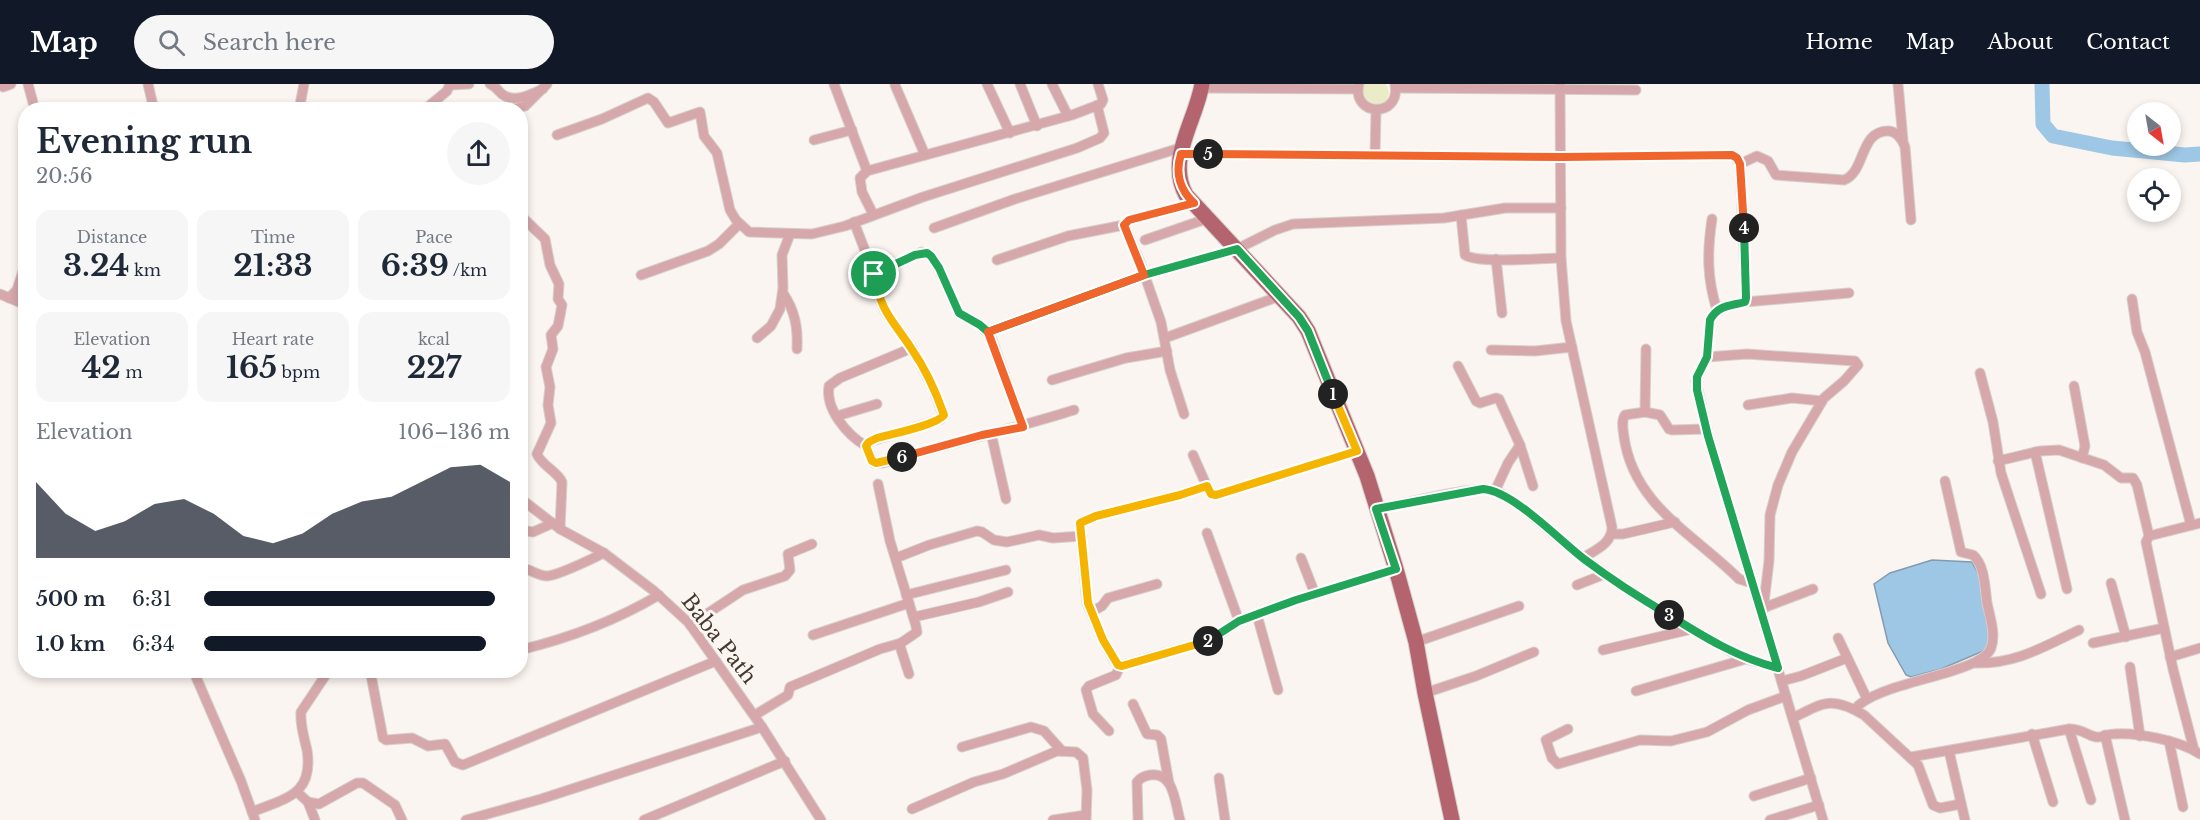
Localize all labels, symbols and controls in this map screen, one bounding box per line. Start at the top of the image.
search box [134,15,554,69]
text: Map [30,25,98,60]
icon: search [155,26,188,59]
text: Search here [203,29,336,56]
text: Home [1806,29,1873,55]
text: Map [1906,29,1954,55]
text: About [1987,29,2053,55]
text: Contact [2086,29,2170,55]
north arrow [2127,102,2181,156]
map controls [2127,102,2181,222]
text: Evening run [36,121,252,162]
button: share [447,122,510,185]
pin: 5 [1193,139,1223,169]
text: 5 [1203,144,1213,164]
text: 20:56 [36,164,93,188]
button: locate [2127,168,2181,222]
pin: 4 [1729,213,1759,243]
text: 4 [1739,218,1749,238]
text: Distance [77,227,147,247]
text: Time [251,227,295,247]
text: Pace [415,227,453,247]
text: 3.24 [63,247,129,284]
text: 21:33 [233,247,313,284]
text: 6:39 [381,247,449,284]
pin [848,248,899,299]
icon: arrive [857,257,890,290]
text: km [129,260,161,280]
text: /km [449,260,487,280]
text: Elevation [73,329,151,349]
text: Heart rate [232,329,314,349]
text: kcal [418,329,450,349]
text: 42 [81,349,121,386]
text: 165 [226,349,277,386]
text: 227 [407,349,461,386]
text: m [121,362,143,382]
text: bpm [277,362,320,382]
pin: 1 [1318,379,1348,409]
text: 1 [1330,384,1336,404]
text: Elevation [36,420,133,444]
text: 106–136 m [398,420,510,444]
pin: 6 [887,442,917,472]
text: 6 [897,447,907,467]
text: 500 m [36,587,106,611]
text: 6:31 [132,587,172,611]
street label: Baba Path [676,589,762,689]
pin: 3 [1654,600,1684,630]
text: 3 [1664,605,1674,625]
pin: 2 [1193,626,1223,656]
text: 2 [1203,631,1213,651]
text: 1.0 km [36,632,105,656]
text: 6:34 [132,632,175,656]

